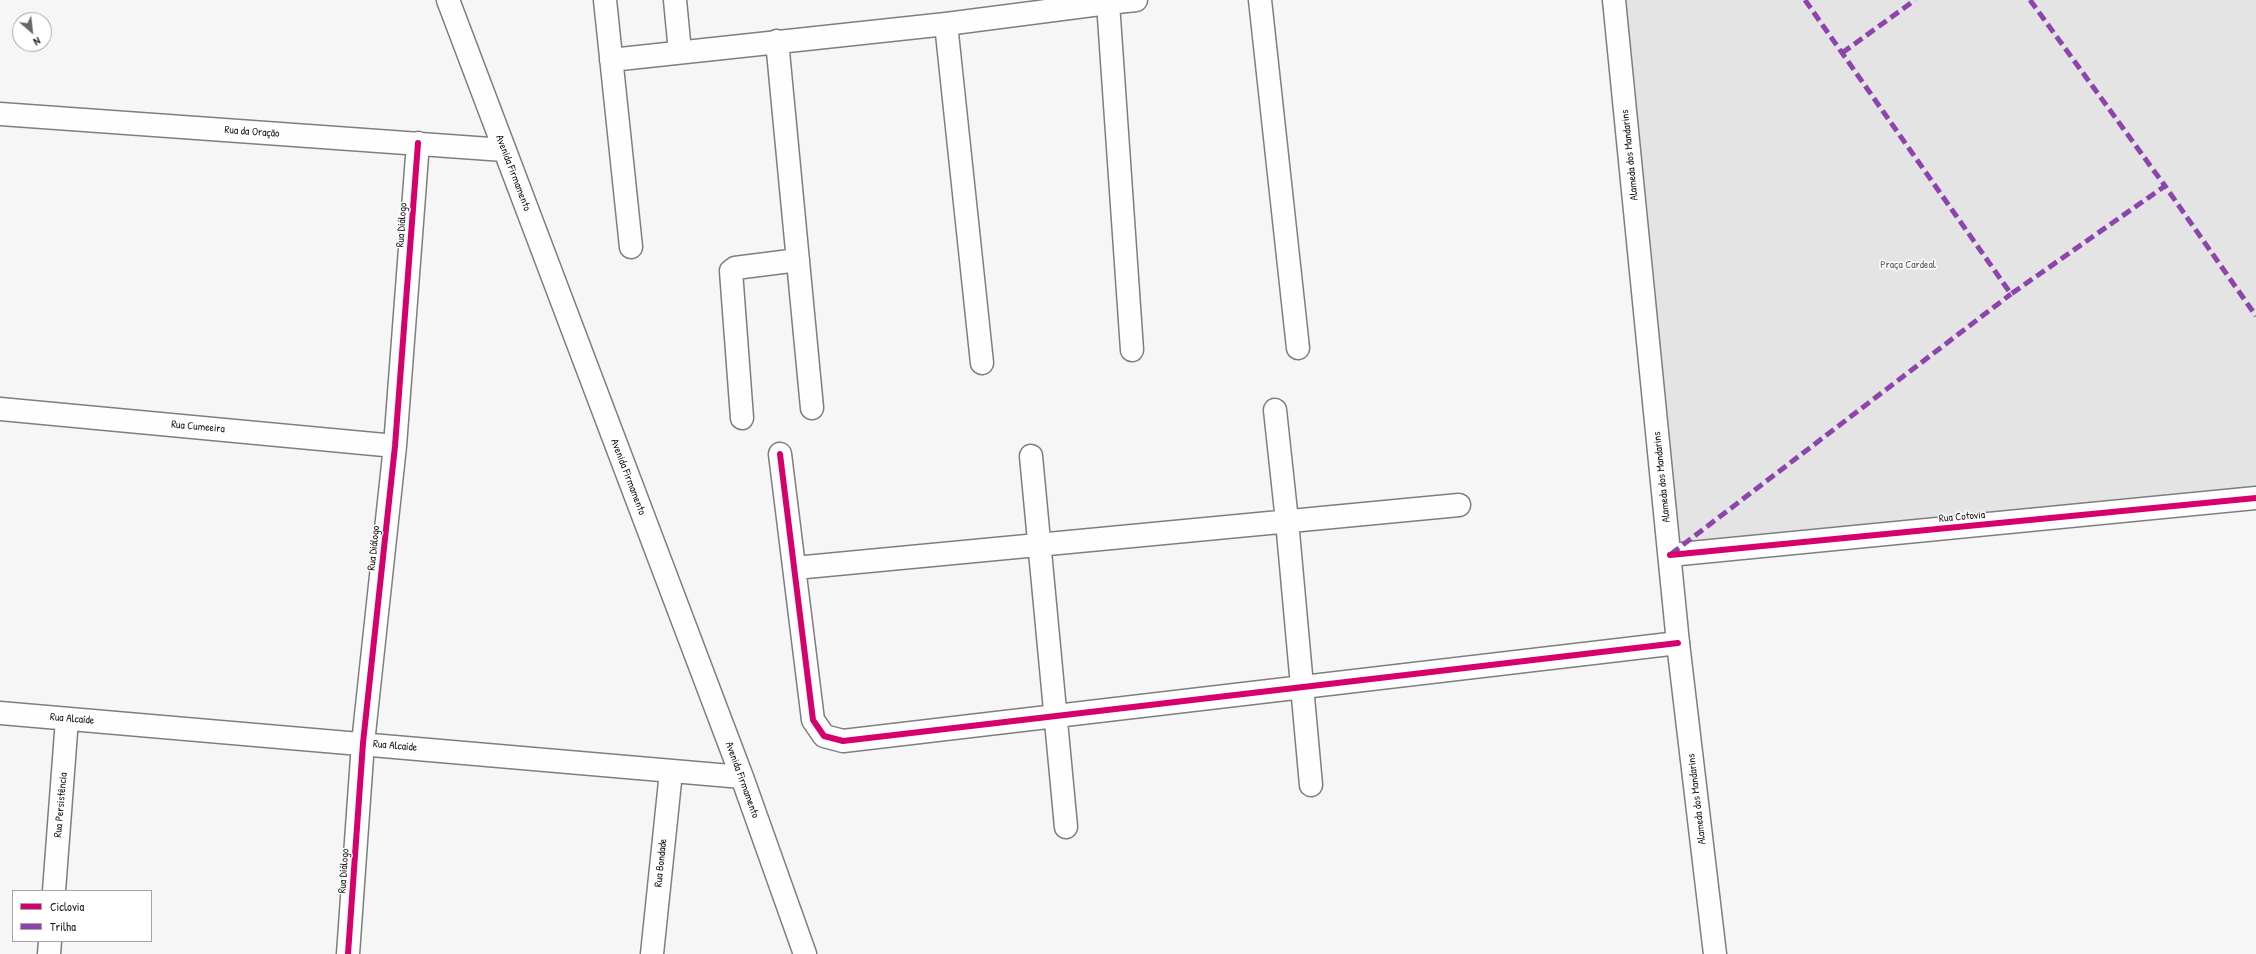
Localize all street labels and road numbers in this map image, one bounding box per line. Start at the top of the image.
street label: Alameda dos Mandarins [1619,109,1641,201]
street label: Rua da Oração [224,123,280,141]
street label: Avenida Firmamento [492,133,534,213]
street label: Rua Diálogo [394,202,410,248]
street label: Rua Cumeeira [171,418,225,436]
street label: Alameda dos Mandarins [1651,431,1673,523]
street label: Avenida Firmamento [607,437,649,517]
street label: Rua Cotovia [1938,508,1986,526]
street label: Rua Diálogo [365,525,383,571]
street label: Rua Alcaíde [49,710,95,728]
street label: Rua Alcaíde [372,737,418,755]
street label: Avenida Firmamento [722,740,762,820]
street label: Alameda dos Mandarins [1685,753,1709,845]
street label: Rua Persistência [52,772,70,838]
street label: Rua Bondade [652,838,670,888]
street label: Rua Diálogo [336,848,352,894]

